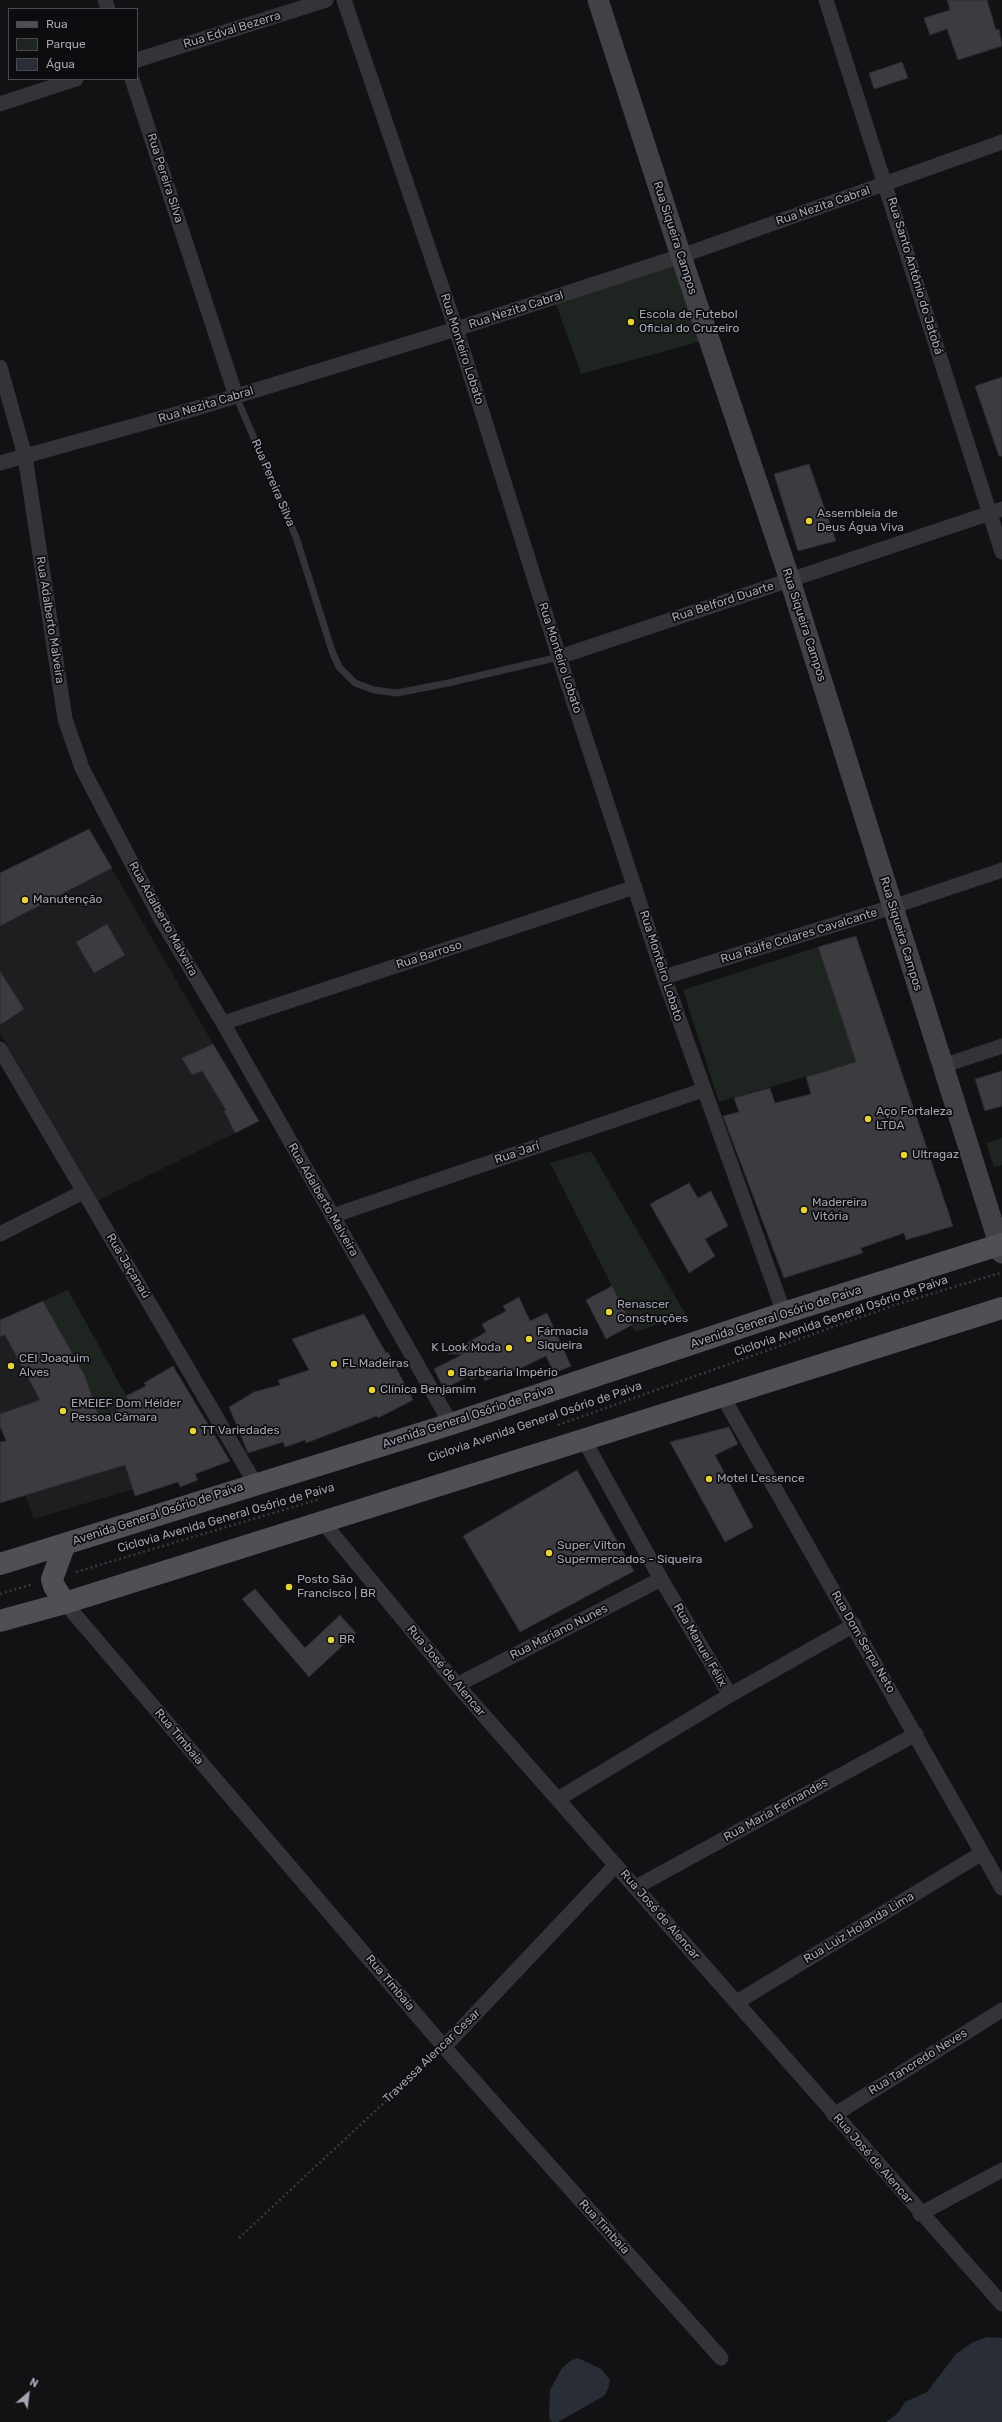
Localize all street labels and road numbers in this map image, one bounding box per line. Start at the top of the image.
street label: Rua Edval Bezerra [182,8,282,52]
street label: Rua Pereira Silva [144,131,186,225]
street label: Rua Siqueira Campos [650,179,700,297]
street label: Rua Nezita Cabral [774,183,872,229]
street label: Rua Santo Antônio do Jatobá [884,196,946,356]
street label: Rua Nezita Cabral [467,288,565,332]
street label: Rua Monteiro Lobato [437,292,487,406]
street label: Rua Nezita Cabral [157,384,255,426]
street label: Rua Pereira Silva [248,437,298,529]
street label: Rua Adalberto Malveira [33,555,67,685]
street label: Rua Siqueira Campos [779,566,829,684]
street label: Rua Belford Duarte [670,579,776,625]
street label: Rua Monteiro Lobato [535,601,585,715]
street label: Rua Adalberto Malveira [126,859,200,979]
street label: Rua Siqueira Campos [877,875,925,993]
street label: Rua Ralfe Colares Cavalcante [719,905,879,967]
street label: Rua Monteiro Lobato [636,909,686,1023]
street label: Rua Barroso [394,938,464,972]
street label: Rua Jarí [493,1139,541,1167]
street label: Rua Adalberto Malveira [285,1141,361,1259]
street label: Rua Jaçanaú [103,1231,153,1301]
street label: Ciclovia Avenida General Osório de Paiva [732,1273,950,1359]
street label: Avenida General Osório de Paiva [689,1283,863,1351]
street label: Ciclovia Avenida General Osório de Paiva [426,1379,644,1465]
street label: Avenida General Osório de Paiva [381,1383,555,1451]
street label: Avenida General Osório de Paiva [71,1480,245,1548]
street label: Ciclovia Avenida General Osório de Paiva [116,1480,336,1556]
street label: Rua Dom Serpa Neto [828,1588,898,1696]
street label: Rua Mariano Nunes [508,1601,610,1663]
street label: Rua Manuel Félix [670,1601,730,1689]
street label: Rua José de Alencar [404,1623,488,1719]
street label: Rua Timbaia [151,1706,207,1768]
street label: Rua Maria Fernandes [721,1775,831,1845]
street label: Rua José de Alencar [617,1867,703,1963]
street label: Rua Luiz Holanda Lima [801,1889,917,1967]
street label: Rua Timbaia [362,1952,418,2014]
street label: Travessa Alencar Cesar [380,2006,484,2106]
street label: Rua Tancredo Neves [866,2026,970,2098]
street label: Rua José de Alencar [830,2111,916,2207]
street label: Rua Timbaia [576,2197,632,2257]

